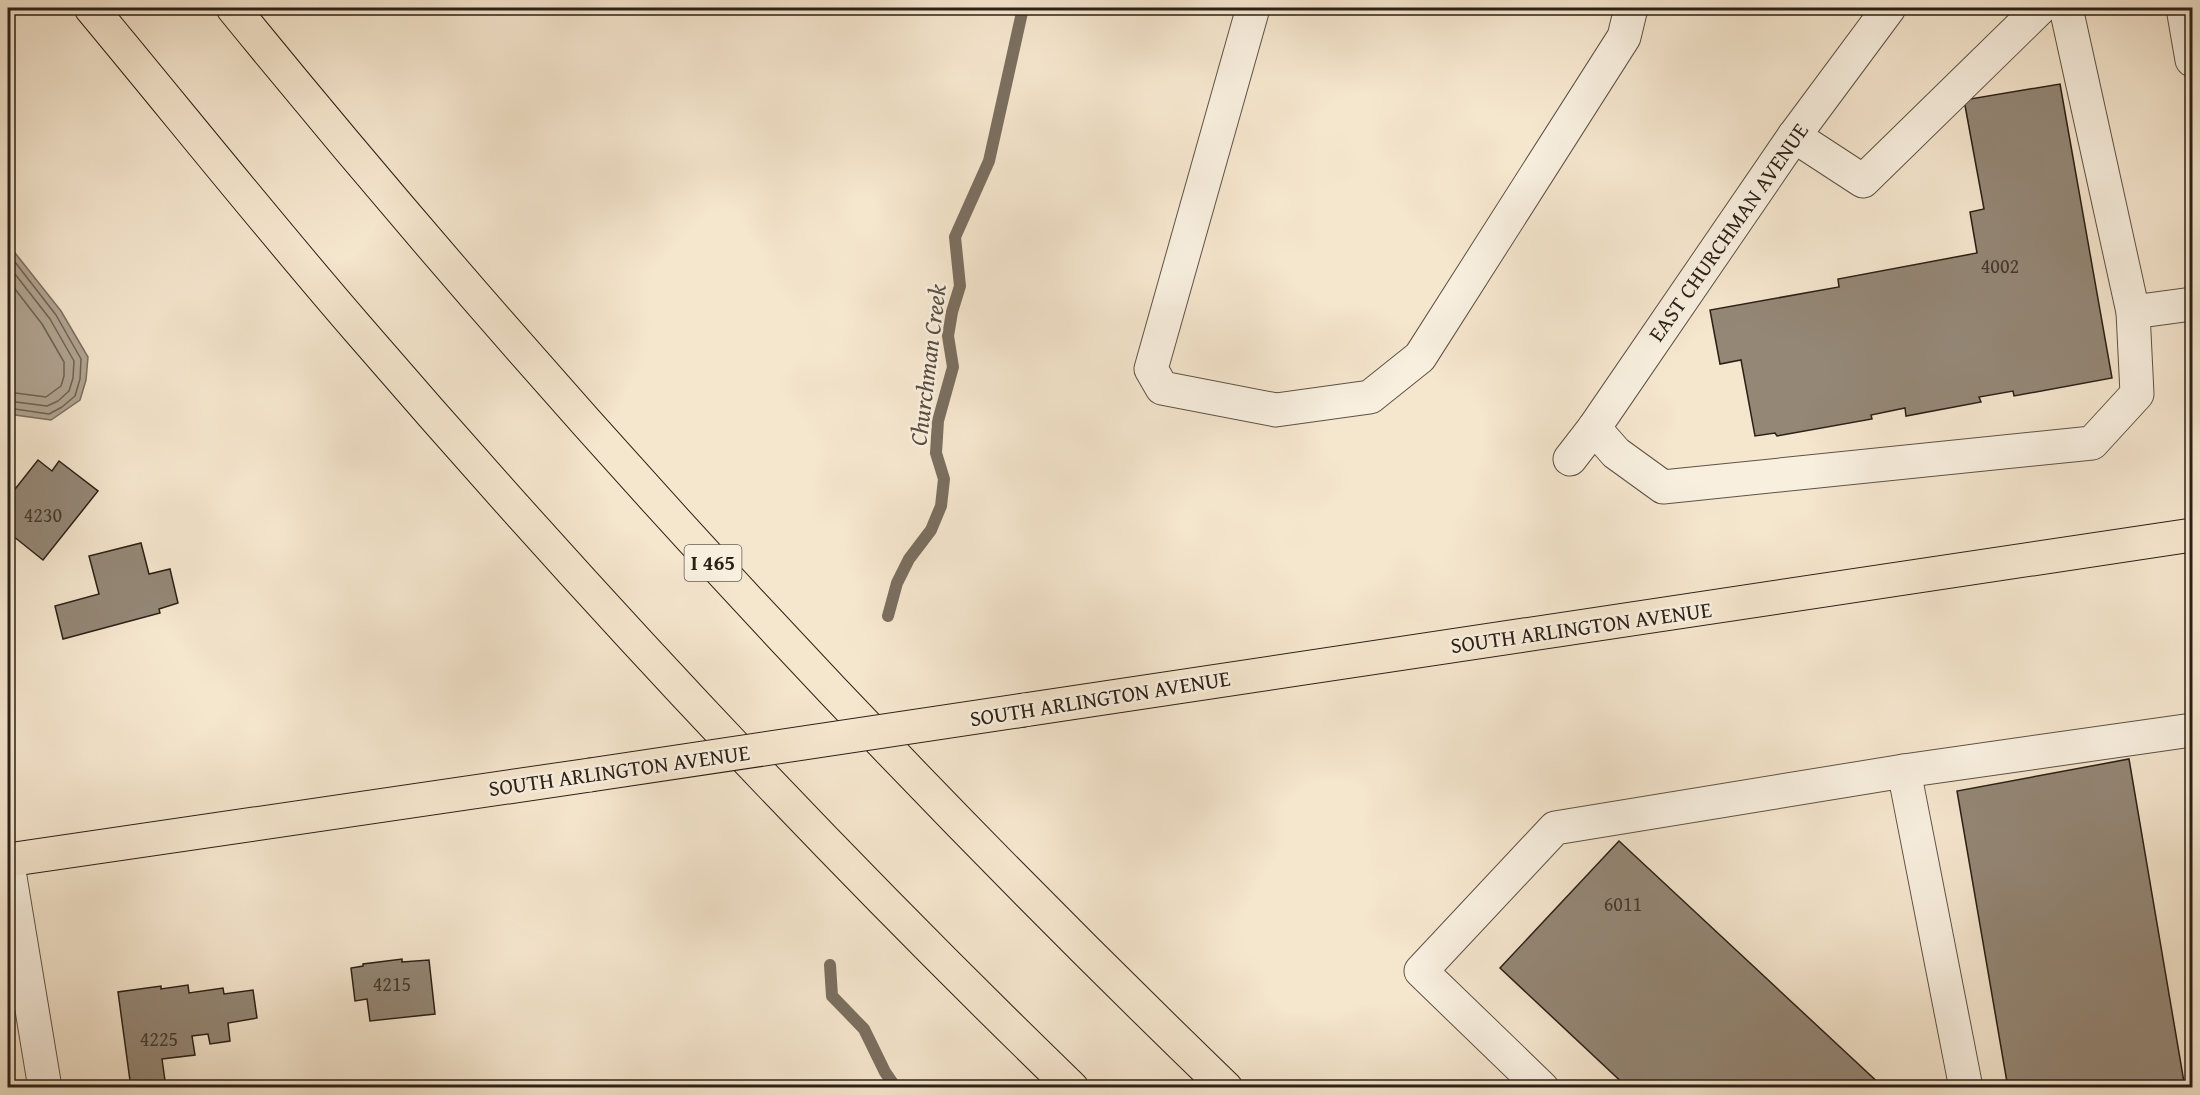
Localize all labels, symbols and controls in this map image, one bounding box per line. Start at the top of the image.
street label: EAST CHURCHMAN AVENUE [1640,116,1816,348]
house number: 4002 [1981,251,2019,280]
water label: Churchman Creek [900,282,955,448]
house number: 4230 [24,500,62,529]
road number: I 465 [684,545,742,581]
street label: SOUTH ARLINGTON AVENUE [1448,593,1714,661]
street label: SOUTH ARLINGTON AVENUE [967,662,1233,734]
street label: SOUTH ARLINGTON AVENUE [486,736,752,804]
house number: 6011 [1604,889,1642,918]
house number: 4215 [373,969,411,998]
house number: 4225 [140,1024,178,1053]

